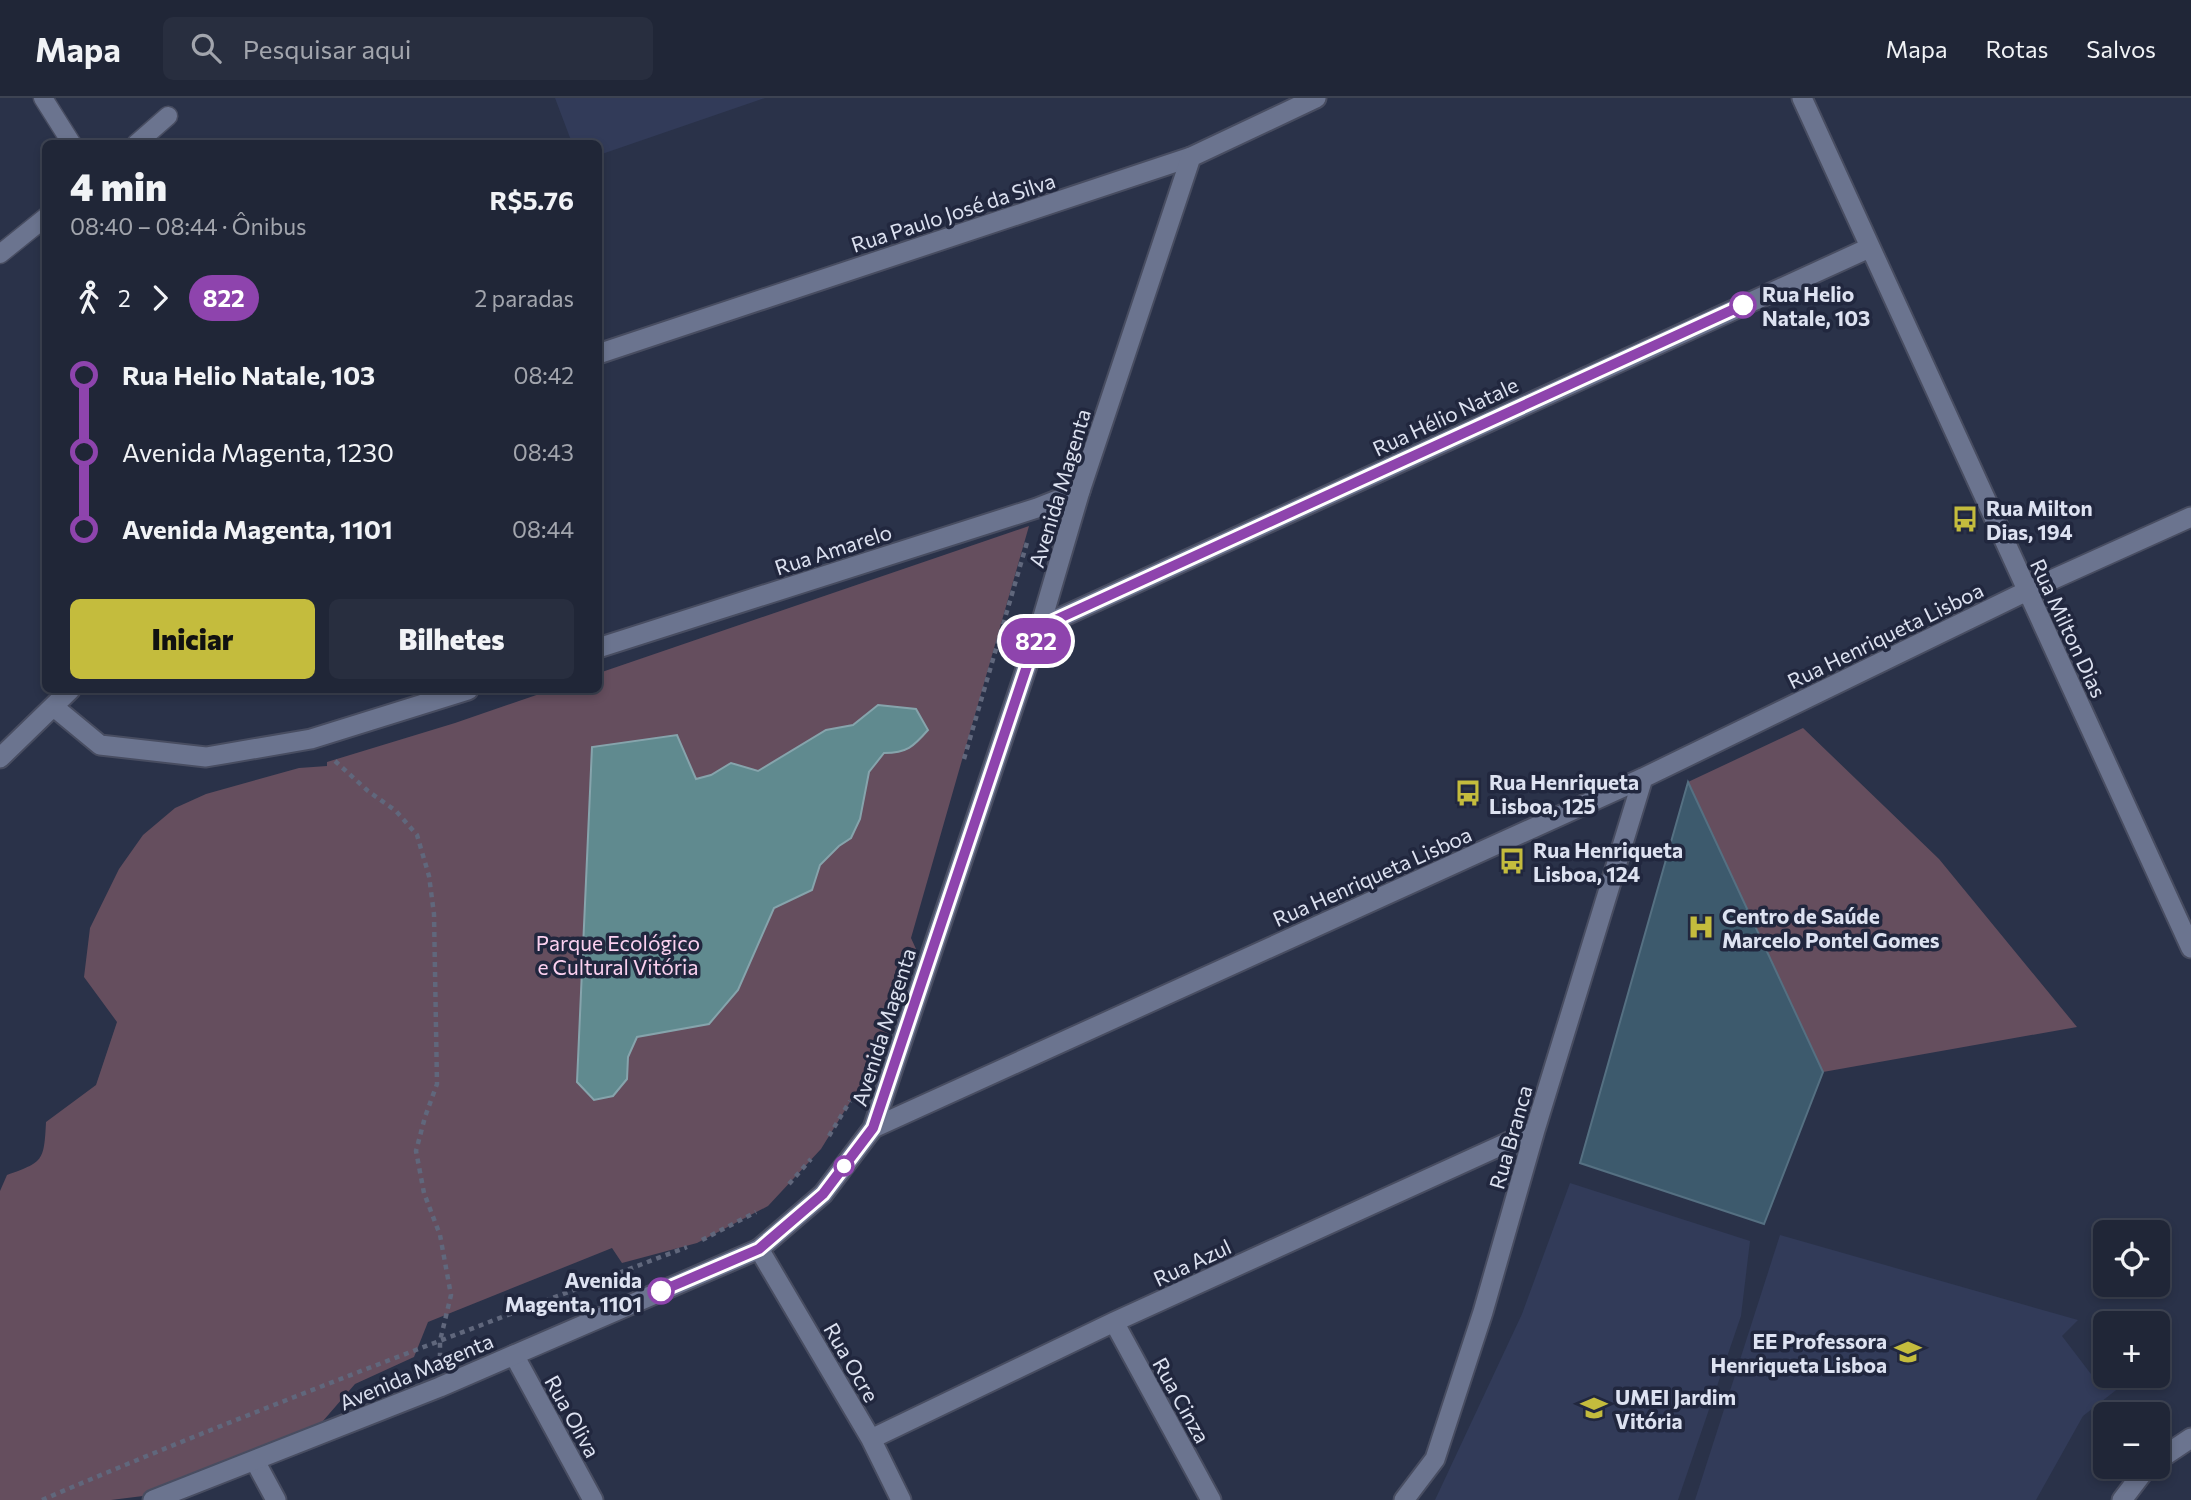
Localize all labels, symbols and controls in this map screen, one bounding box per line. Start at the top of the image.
search box [163,17,653,80]
text: Mapa [35,28,121,69]
icon: search [187,29,225,67]
text: Pesquisar aqui [243,33,411,64]
text: Mapa [1886,34,1948,63]
text: Rotas [1986,34,2048,63]
text: Salvos [2086,34,2156,63]
text: 4 min [70,162,167,209]
street label: Rua Paulo José da Silva [848,167,1058,257]
text: R$5.76 [489,184,574,215]
text: 08:40 – 08:44 · Ônibus [70,212,307,240]
icon: walk [70,279,108,317]
icon: forward [141,279,179,317]
place label: Rua Helio Natale, 103 [1762,281,1870,330]
text: 822 [203,283,245,312]
text: 2 [118,284,131,312]
text: 2 paradas [474,284,574,312]
marker: Rua Helio Natale, 103 [1730,292,1756,318]
text: Rua Helio Natale, 103 [122,359,375,390]
text: 08:42 [513,361,574,389]
street label: Rua Hélio Natale [1368,371,1522,461]
street label: Avenida Magenta [1023,406,1095,570]
text: Avenida Magenta, 1230 [122,436,394,467]
text: 08:43 [513,438,574,466]
place label: Rua Milton Dias, 194 [1986,495,2093,544]
bus stop icon: Rua Milton Dias, 194 [1950,504,1980,534]
text: Avenida Magenta, 1101 [122,513,393,544]
text: 08:44 [512,515,574,543]
street label: Rua Amarelo [771,518,895,580]
street label: Rua Milton Dias [2026,555,2112,701]
street label: Rua Henriqueta Lisboa [1783,577,1987,693]
button: Iniciar [70,599,315,679]
button: Bilhetes [329,599,574,679]
line badge: 822 [996,618,1076,664]
text: 822 [1015,626,1057,655]
place label: Rua Henriqueta Lisboa, 125 [1489,769,1639,818]
bus stop icon: Rua Henriqueta Lisboa, 125 [1453,778,1483,808]
street label: Rua Henriqueta Lisboa [1269,821,1475,931]
place label: Rua Henriqueta Lisboa, 124 [1533,837,1683,886]
bus stop icon: Rua Henriqueta Lisboa, 124 [1497,846,1527,876]
place label: Centro de Saúde Marcelo Pontel Gomes [1722,903,1940,952]
hospital icon: Centro de Saúde Marcelo Pontel Gomes [1686,912,1716,942]
park label: Parque Ecológico e Cultural Vitória [536,930,700,979]
street label: Avenida Magenta [846,945,920,1109]
street label: Rua Branca [1483,1082,1537,1192]
unlabelled marker [834,1156,854,1176]
map controls [2093,1220,2170,1479]
button: locate [2093,1220,2170,1297]
street label: Rua Azul [1149,1233,1235,1291]
place label: Avenida Magenta, 1101 [505,1267,642,1316]
marker: Avenida Magenta, 1101 [648,1278,674,1304]
button: + [2093,1311,2170,1388]
street label: Rua Ocre [819,1318,885,1406]
street label: Avenida Magenta [335,1327,497,1415]
place label: EE Professora Henriqueta Lisboa [1710,1328,1887,1377]
school or university icon: EE Professora Henriqueta Lisboa [1893,1337,1923,1367]
street label: Rua Cinza [1148,1353,1216,1447]
street label: Rua Oliva [540,1371,606,1461]
place label: UMEI Jardim Vitória [1615,1384,1736,1433]
school or university icon: UMEI Jardim Vitória [1579,1393,1609,1423]
button: − [2093,1402,2170,1479]

